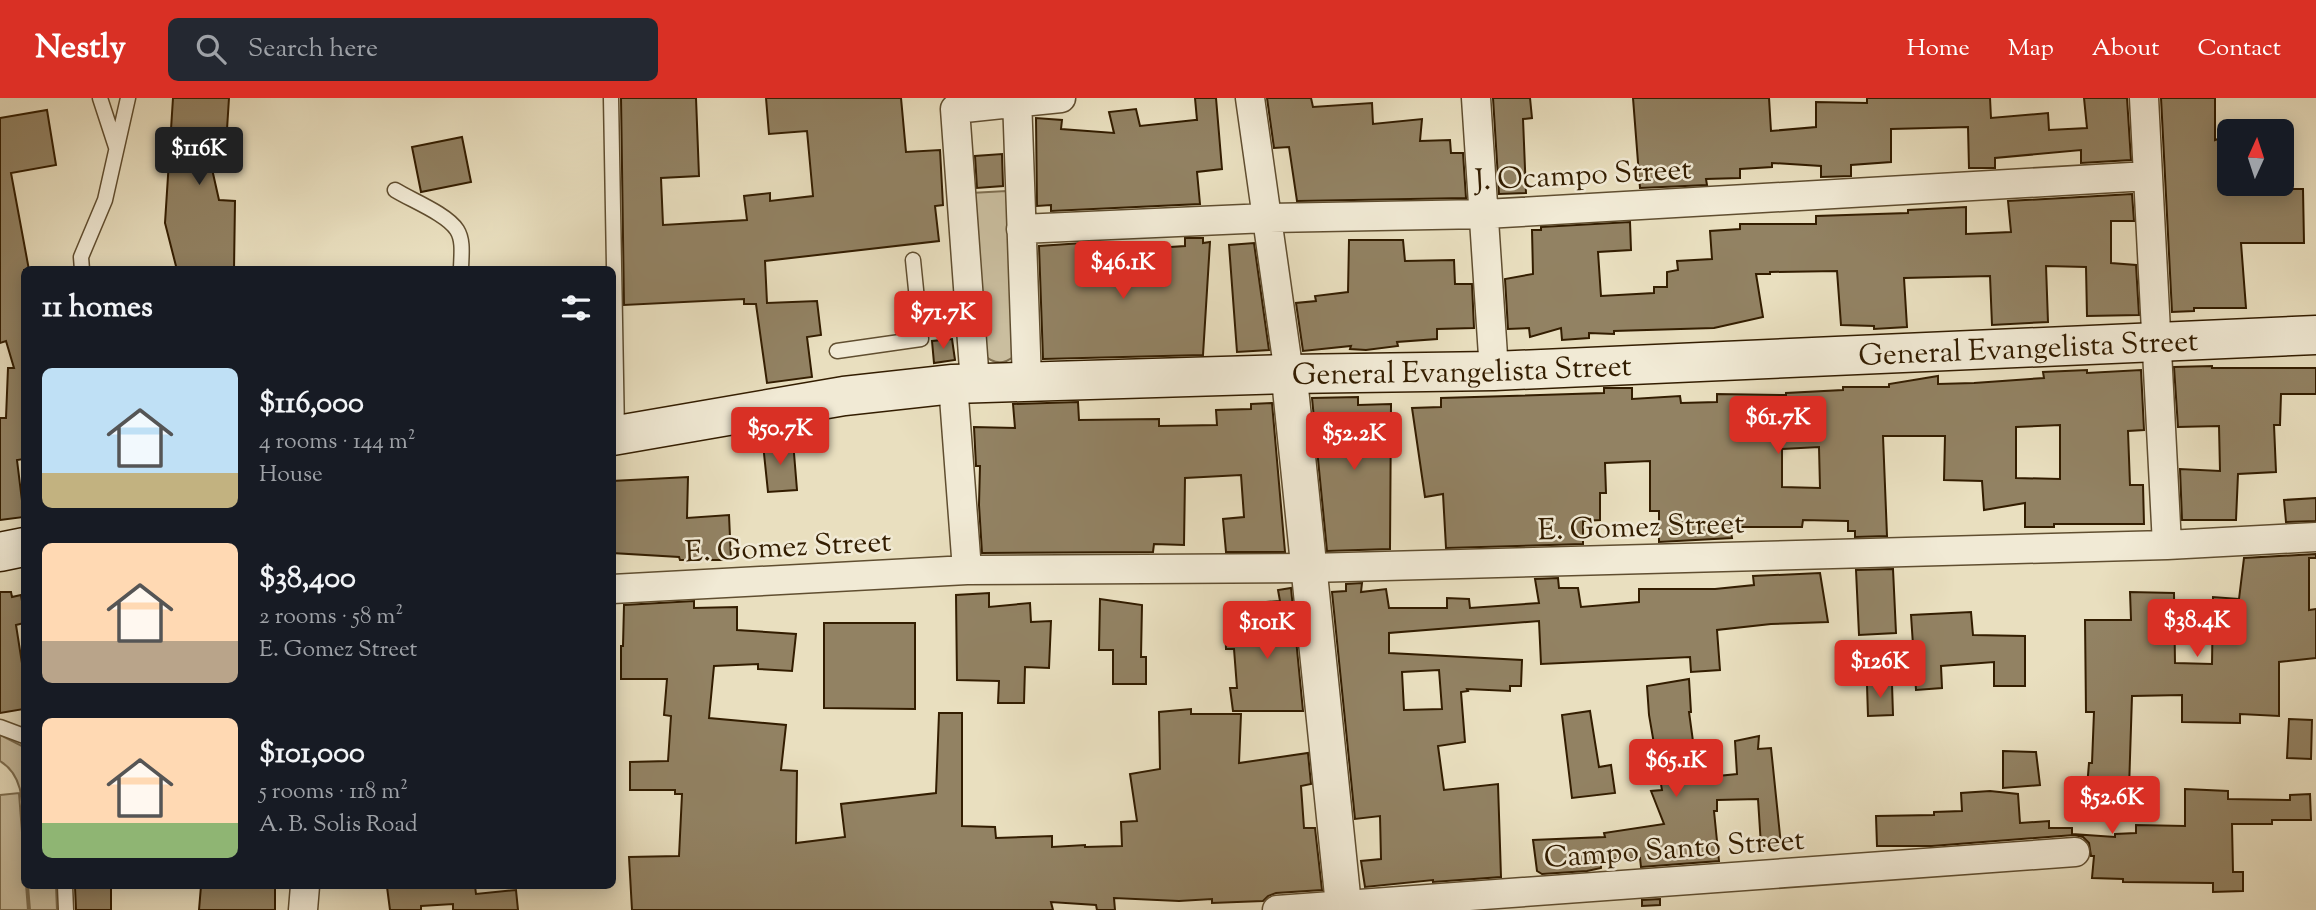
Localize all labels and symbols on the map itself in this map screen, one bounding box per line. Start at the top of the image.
north arrow [2217,119,2294,196]
pin: $116K [150,127,248,187]
street label: J. Ocampo Street [1472,149,1693,204]
pin: $46.1K [1066,242,1180,301]
pin: $71.7K [886,292,1000,351]
street label: General Evangelista Street [1858,321,2199,379]
street label: General Evangelista Street [1292,346,1633,398]
pin: $61.7K [1721,396,1835,456]
pin: $50.7K [723,408,837,467]
pin: $52.2K [1297,412,1411,472]
street label: E. Gomez Street [1537,503,1745,554]
street label: E. Gomez Street [684,522,892,575]
pin: $38.4K [2140,600,2254,659]
pin: $101K [1218,602,1316,661]
pin: $126K [1831,640,1929,700]
pin: $65.1K [1619,740,1733,799]
pin: $52.6K [2055,776,2169,836]
street label: Campo Santo Street [1542,820,1806,881]

